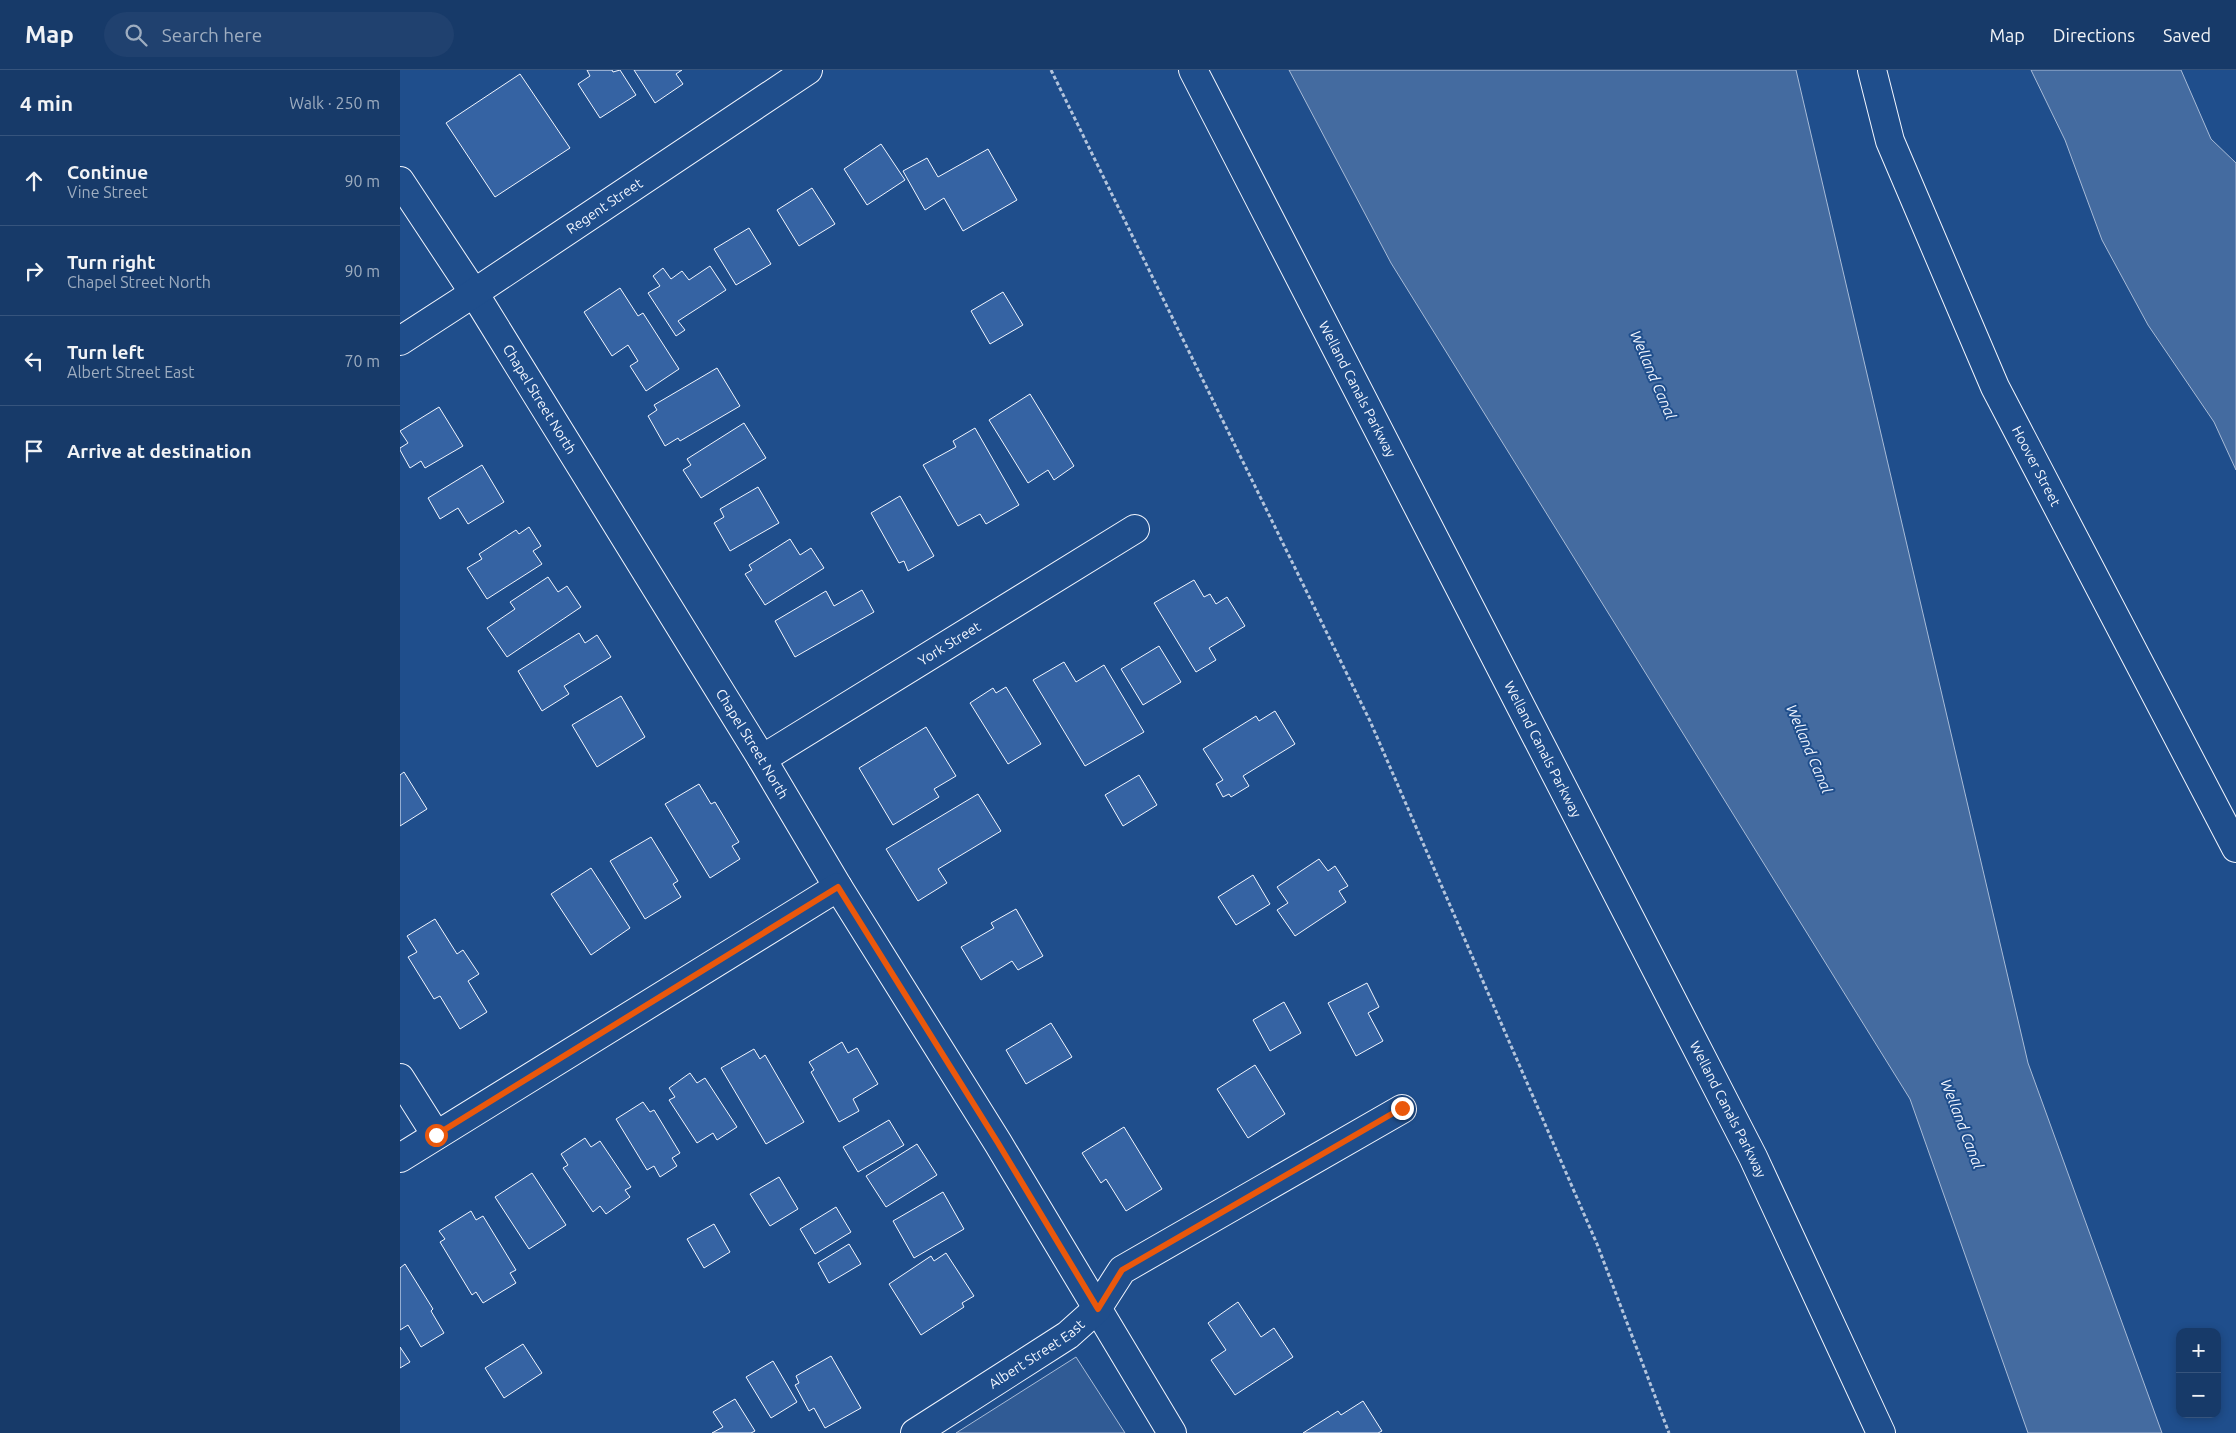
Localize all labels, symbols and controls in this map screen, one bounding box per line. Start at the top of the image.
search box [104,12,454,57]
text: Map [25,21,74,48]
icon: search [122,21,150,49]
text: Search here [162,24,262,46]
text: Map [1989,25,2025,45]
text: Directions [2053,25,2135,45]
text: Saved [2163,25,2211,45]
text: 4 min [20,91,73,115]
text: Walk · 250 m [289,94,380,112]
text: Continue [67,161,148,183]
icon: ahead [20,167,48,195]
text: 90 m [344,172,380,190]
street label: Regent Street [563,175,646,237]
text: Vine Street [67,183,148,201]
text: Turn right [67,251,155,273]
icon: right [20,257,48,285]
text: 90 m [344,262,380,280]
text: Chapel Street North [67,273,211,291]
street label: Welland Canals Parkway [1316,318,1399,460]
water label: Welland Canal [1627,328,1680,423]
text: Turn left [67,341,145,363]
street label: Chapel Street North [500,341,580,457]
icon: left [20,347,48,375]
text: 70 m [344,352,380,370]
text: Albert Street East [67,363,195,381]
street label: Hoover Street [2009,423,2064,509]
icon: arrive [20,437,48,465]
text: Arrive at destination [67,440,252,462]
street label: York Street [915,618,984,669]
street label: Welland Canals Parkway [1501,678,1585,820]
street label: Chapel Street North [713,686,792,802]
water label: Welland Canal [1783,702,1836,797]
street label: Welland Canals Parkway [1687,1038,1770,1180]
water label: Welland Canal [1938,1076,1988,1172]
route end [1391,1097,1414,1120]
route start [425,1124,448,1147]
street label: Albert Street East [986,1316,1088,1392]
map controls [2176,1328,2221,1418]
button: + [2176,1328,2221,1373]
button: − [2176,1373,2221,1418]

